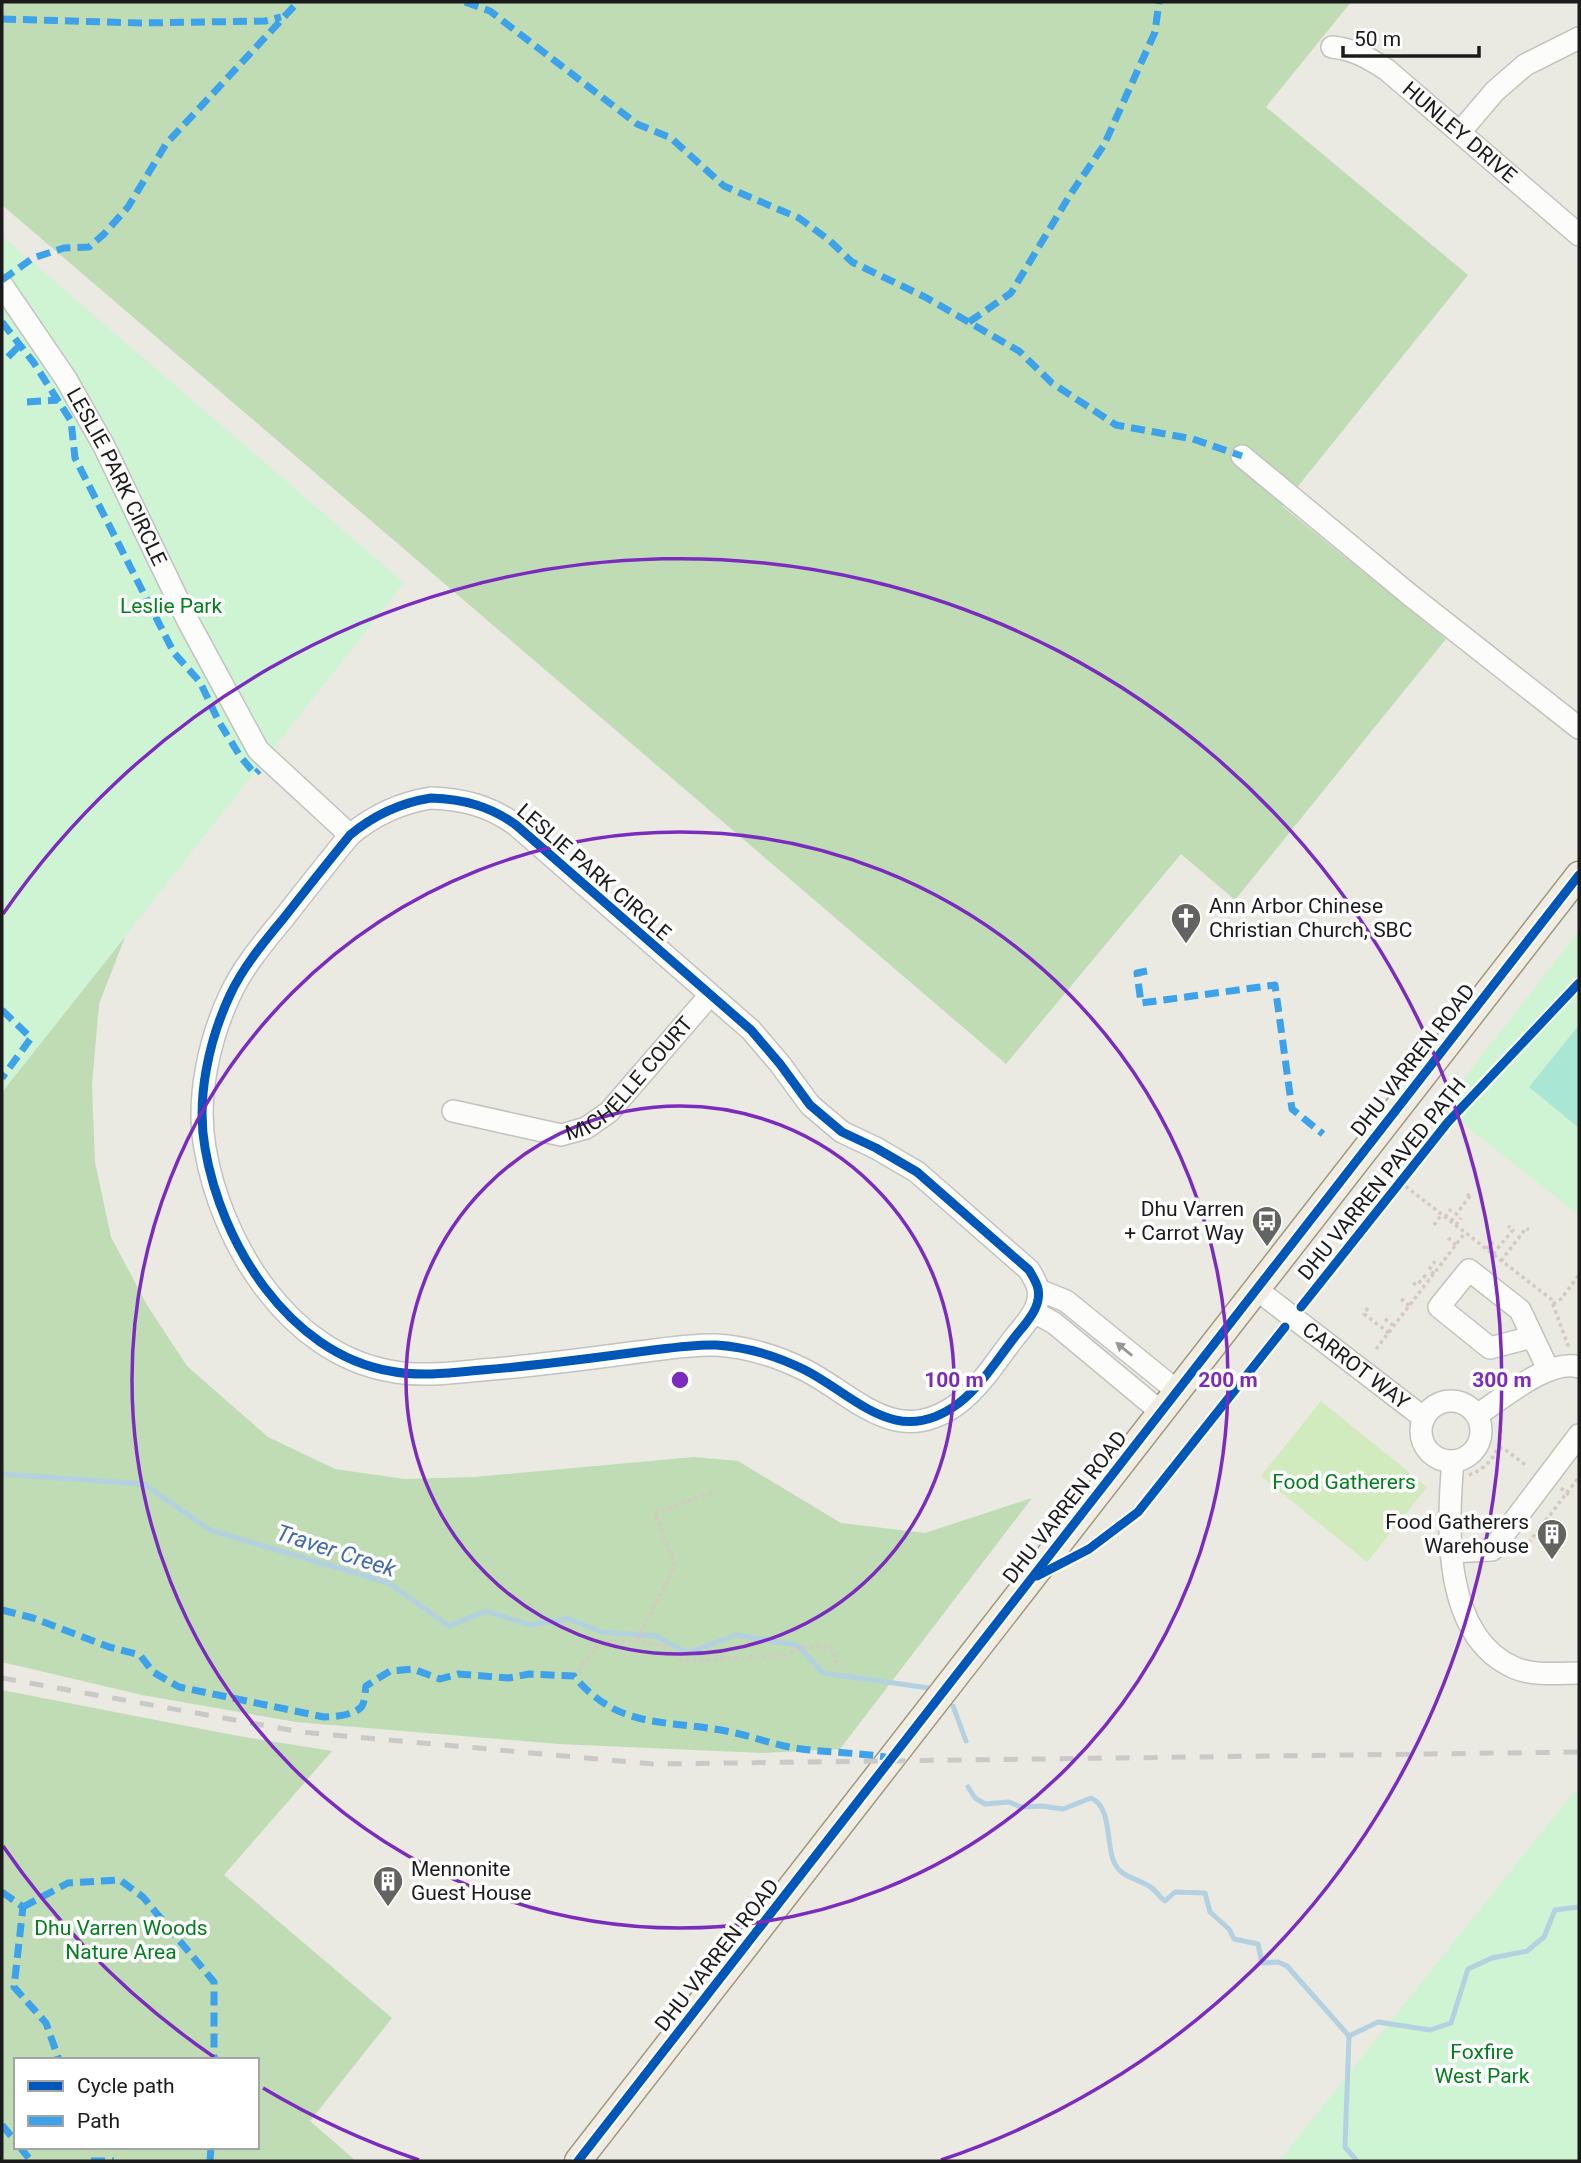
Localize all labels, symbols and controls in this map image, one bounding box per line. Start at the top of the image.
scale bar [1343,14,1480,58]
text: 50 m [1354,27,1401,51]
street label: HUNLEY DRIVE [1398,77,1522,188]
street label: LESLIE PARK CIRCLE [62,384,172,570]
park label: Leslie Park [120,594,222,618]
street label: LESLIE PARK CIRCLE [512,799,676,945]
place label: Ann Arbor Chinese Christian Church, SBC [1209,894,1412,942]
church icon: Ann Arbor Chinese Christian Church, SBC [1169,901,1203,945]
street label: DHU VARREN ROAD [1346,979,1480,1141]
street label: MICHELLE COURT [563,1012,698,1145]
street label: DHU VARREN PAVED PATH [1293,1073,1471,1285]
place label: Dhu Varren + Carrot Way [1124,1197,1244,1245]
bus stop icon: Dhu Varren + Carrot Way [1250,1204,1284,1248]
street label: CARROT WAY [1298,1317,1414,1415]
one-way arrow [1115,1341,1133,1356]
centre of rings [668,1368,692,1392]
text: 100 m [924,1368,984,1392]
text: 200 m [1198,1368,1258,1392]
text: 300 m [1472,1368,1532,1392]
street label: DHU VARREN ROAD [998,1426,1132,1588]
park label: Food Gatherers [1272,1470,1416,1494]
place label: Food Gatherers Warehouse [1385,1510,1529,1558]
building icon: Food Gatherers Warehouse [1535,1517,1569,1561]
water label: Traver Creek [273,1519,400,1583]
place label: Mennonite Guest House [411,1857,531,1905]
building icon: Mennonite Guest House [371,1864,405,1908]
street label: DHU VARREN ROAD [650,1874,784,2036]
park label: Dhu Varren Woods Nature Area [34,1916,208,1964]
park label: Foxfire West Park [1435,2040,1530,2088]
legend [14,2058,259,2149]
text: Cycle path [77,2074,175,2098]
text: Path [77,2109,120,2133]

